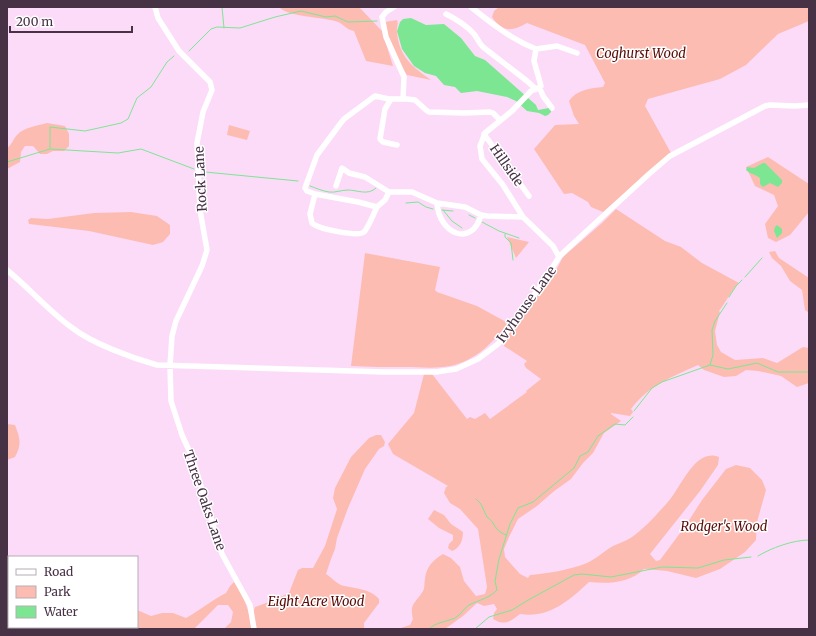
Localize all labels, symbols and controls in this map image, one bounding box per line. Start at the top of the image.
scale bar [10,8,132,34]
text: 200 m [16,14,53,29]
park label: Coghurst Wood [596,45,686,62]
street label: Hillside [486,141,527,190]
street label: Rock Lane [190,146,211,212]
street label: Ivyhouse Lane [493,262,560,346]
street label: Three Oaks Lane [179,448,230,553]
park label: Rodger's Wood [681,518,768,535]
legend [8,556,138,628]
text: Road [44,564,73,579]
text: Park [44,584,71,599]
park label: Eight Acre Wood [268,593,365,610]
text: Water [43,604,79,619]

